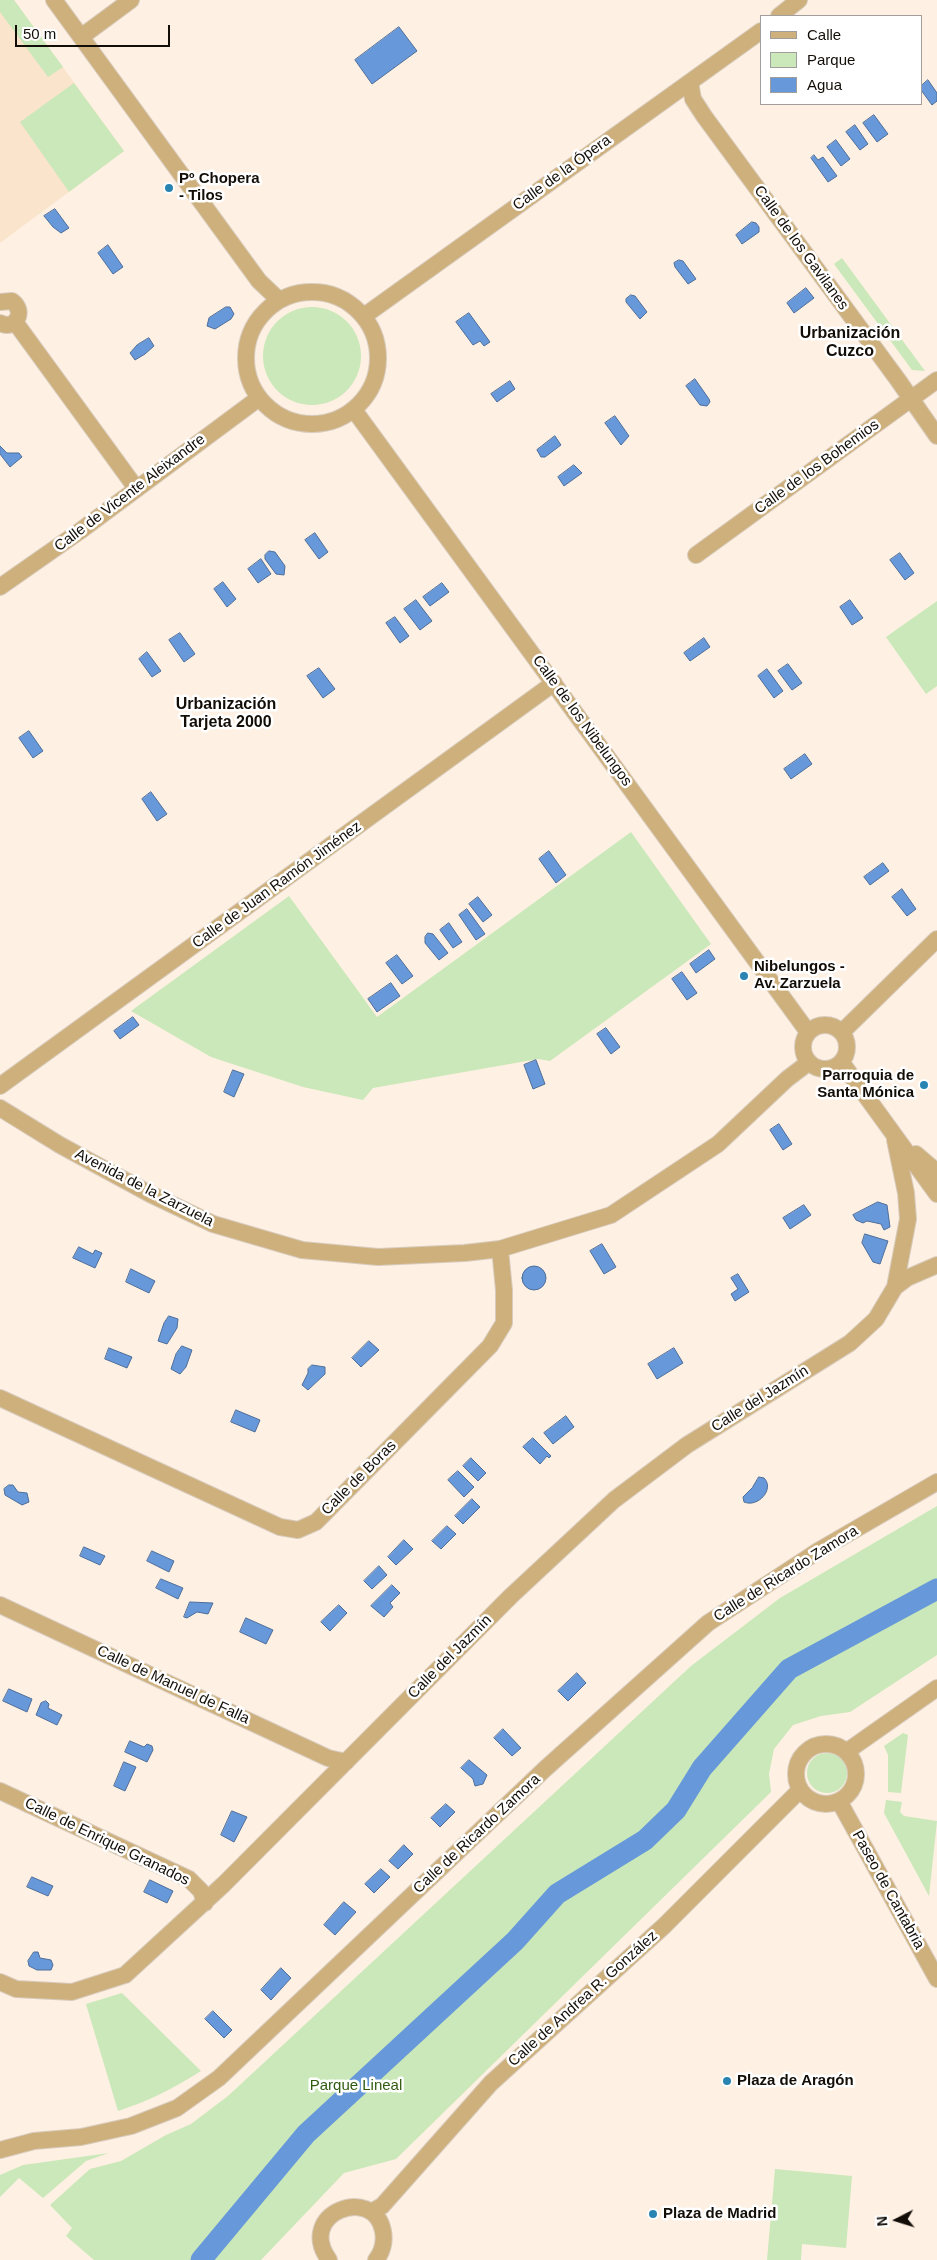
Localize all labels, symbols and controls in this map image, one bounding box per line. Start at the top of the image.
scale bar [18,15,172,47]
legend [760,15,922,105]
text: 50 m [23,25,56,42]
text: Calle [807,26,841,43]
text: Parque [807,51,855,68]
text: Agua [807,76,842,93]
street label: Calle de la Ópera [509,131,615,215]
place label: Pº Chopera - Tilos [179,170,259,205]
marker: Pº Chopera - Tilos [163,182,175,194]
street label: Calle de los Gavilanes [750,182,852,314]
district label: Urbanización Cuzco [800,324,900,362]
street label: Calle de los Bohemios [751,416,883,518]
street label: Calle de Vicente Aleixandre [51,430,209,556]
street label: Calle de los Nibelungos [528,652,636,790]
district label: Urbanización Tarjeta 2000 [176,695,276,733]
street label: Calle de Juan Ramón Jiménez [189,818,365,952]
place label: Nibelungos - Av. Zarzuela [754,958,845,993]
marker: Nibelungos - Av. Zarzuela [738,970,750,982]
place label: Parroquia de Santa Mónica [817,1067,914,1102]
marker: Parroquia de Santa Mónica [918,1079,930,1091]
street label: Avenida de la Zarzuela [72,1145,216,1231]
street label: Calle del Jazmín [708,1362,812,1436]
street label: Calle de Boras [318,1437,400,1519]
street label: Calle de Ricardo Zamora [711,1522,861,1626]
street label: Calle del Jazmín [404,1611,496,1703]
street label: Calle de Manuel de Falla [94,1642,252,1728]
street label: Calle de Ricardo Zamora [410,1771,544,1897]
street label: Calle de Enrique Granados [22,1794,192,1890]
street label: Paseo de Cantabria [848,1828,928,1952]
street label: Calle de Andrea R. González [505,1927,661,2071]
place label: Plaza de Aragón [737,2072,854,2090]
marker: Plaza de Aragón [721,2075,733,2087]
park label: Parque Lineal [310,2077,402,2095]
north arrow [872,2195,922,2245]
place label: Plaza de Madrid [663,2205,776,2223]
marker: Plaza de Madrid [647,2208,659,2220]
text: N [874,2216,890,2227]

